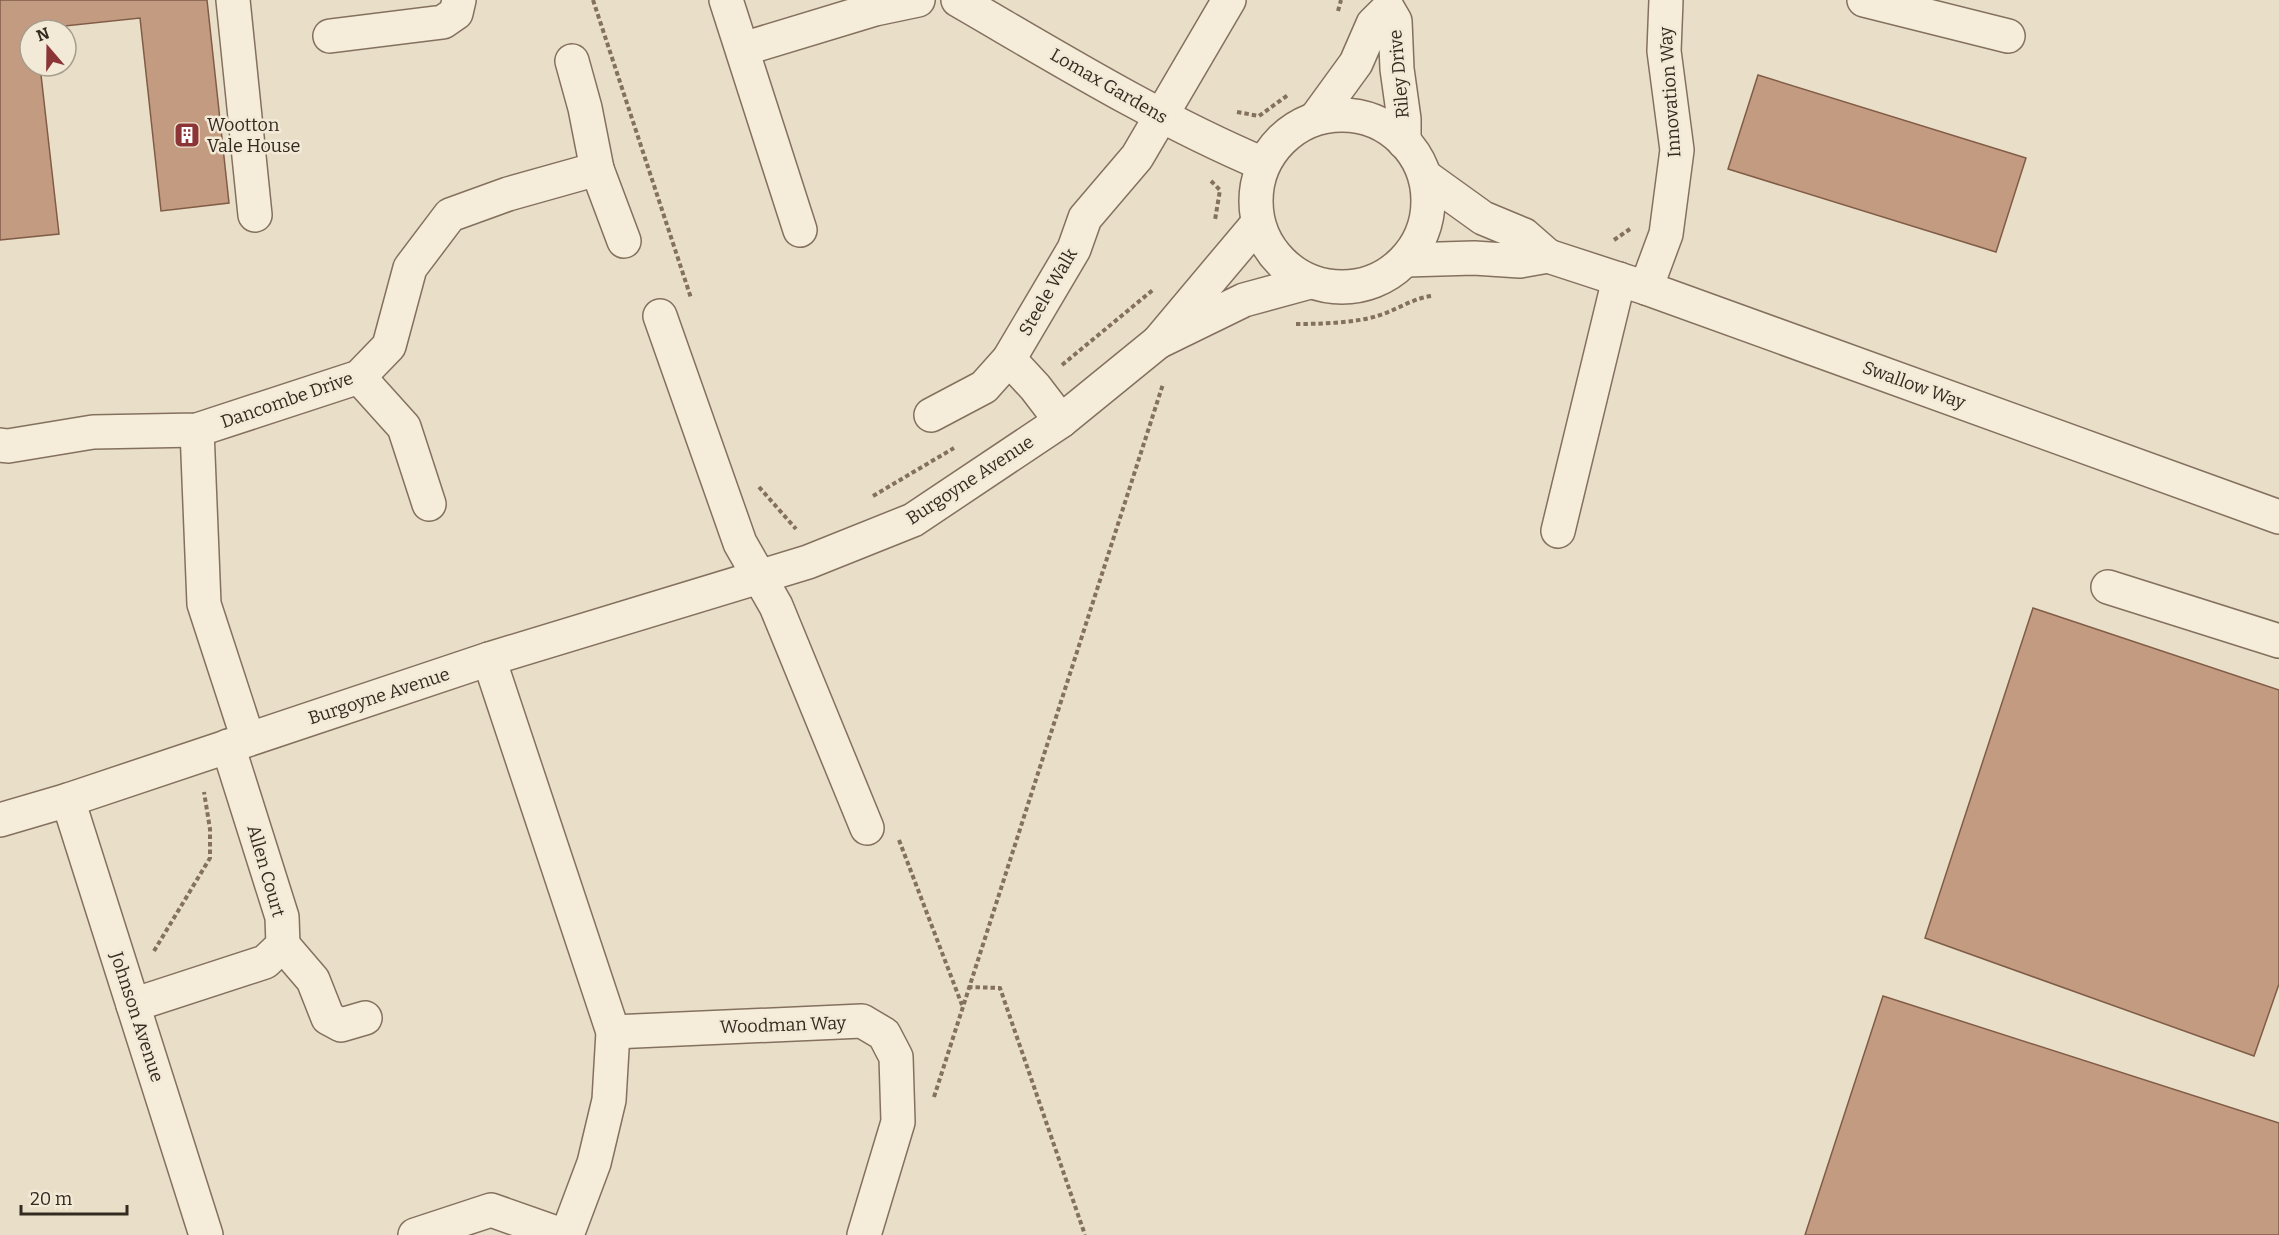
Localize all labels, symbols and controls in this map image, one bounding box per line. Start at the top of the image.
north arrow [18,18,78,78]
text: N [34,23,52,45]
street label: Innovation Way [1654,25,1686,158]
street label: Riley Drive [1384,29,1414,119]
street label: Lomax Gardens [1047,44,1171,128]
place label: Wootton Vale House [207,114,300,157]
building icon: Wootton Vale House [172,120,202,150]
street label: Steele Walk [1014,244,1082,340]
street label: Swallow Way [1859,356,1969,414]
street label: Dancombe Drive [218,367,356,433]
street label: Burgoyne Avenue [902,431,1038,529]
street label: Burgoyne Avenue [306,663,452,729]
street label: Allen Court [242,822,290,920]
street label: Johnson Avenue [105,948,168,1085]
street label: Woodman Way [720,1012,847,1038]
scale bar [21,1178,128,1216]
text: 20 m [30,1188,72,1210]

